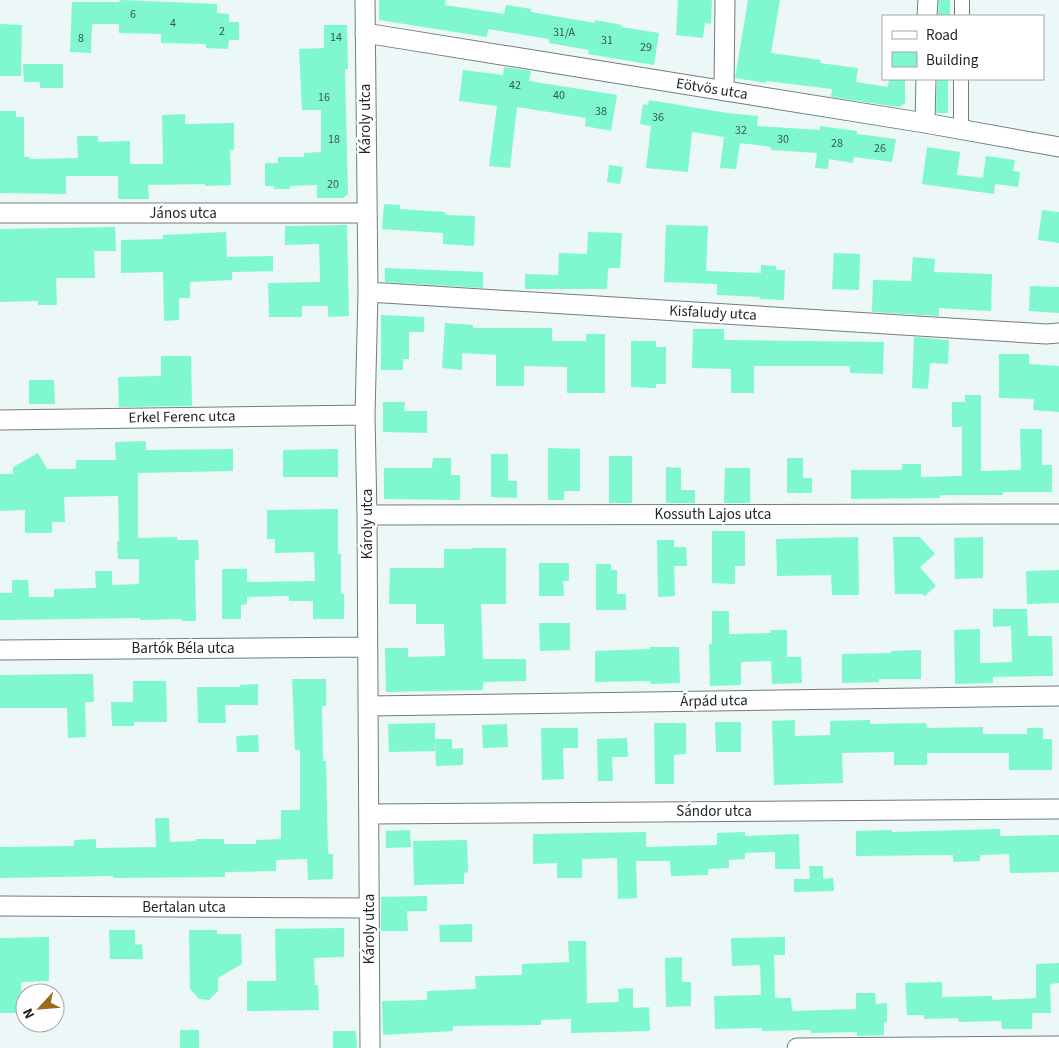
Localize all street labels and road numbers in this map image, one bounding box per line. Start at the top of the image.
street label: Eötvös utca [675,73,749,105]
street label: Károly utca [355,84,376,154]
street label: János utca [149,203,217,224]
street label: Kisfaludy utca [669,300,757,326]
street label: Erkel Ferenc utca [128,406,236,428]
street label: Károly utca [357,489,378,559]
street label: Kossuth Lajos utca [655,504,771,525]
street label: Bartók Béla utca [132,638,234,659]
street label: Árpád utca [680,690,748,712]
street label: Sándor utca [676,801,752,822]
street label: Károly utca [359,894,380,964]
street label: Bertalan utca [142,897,226,918]

